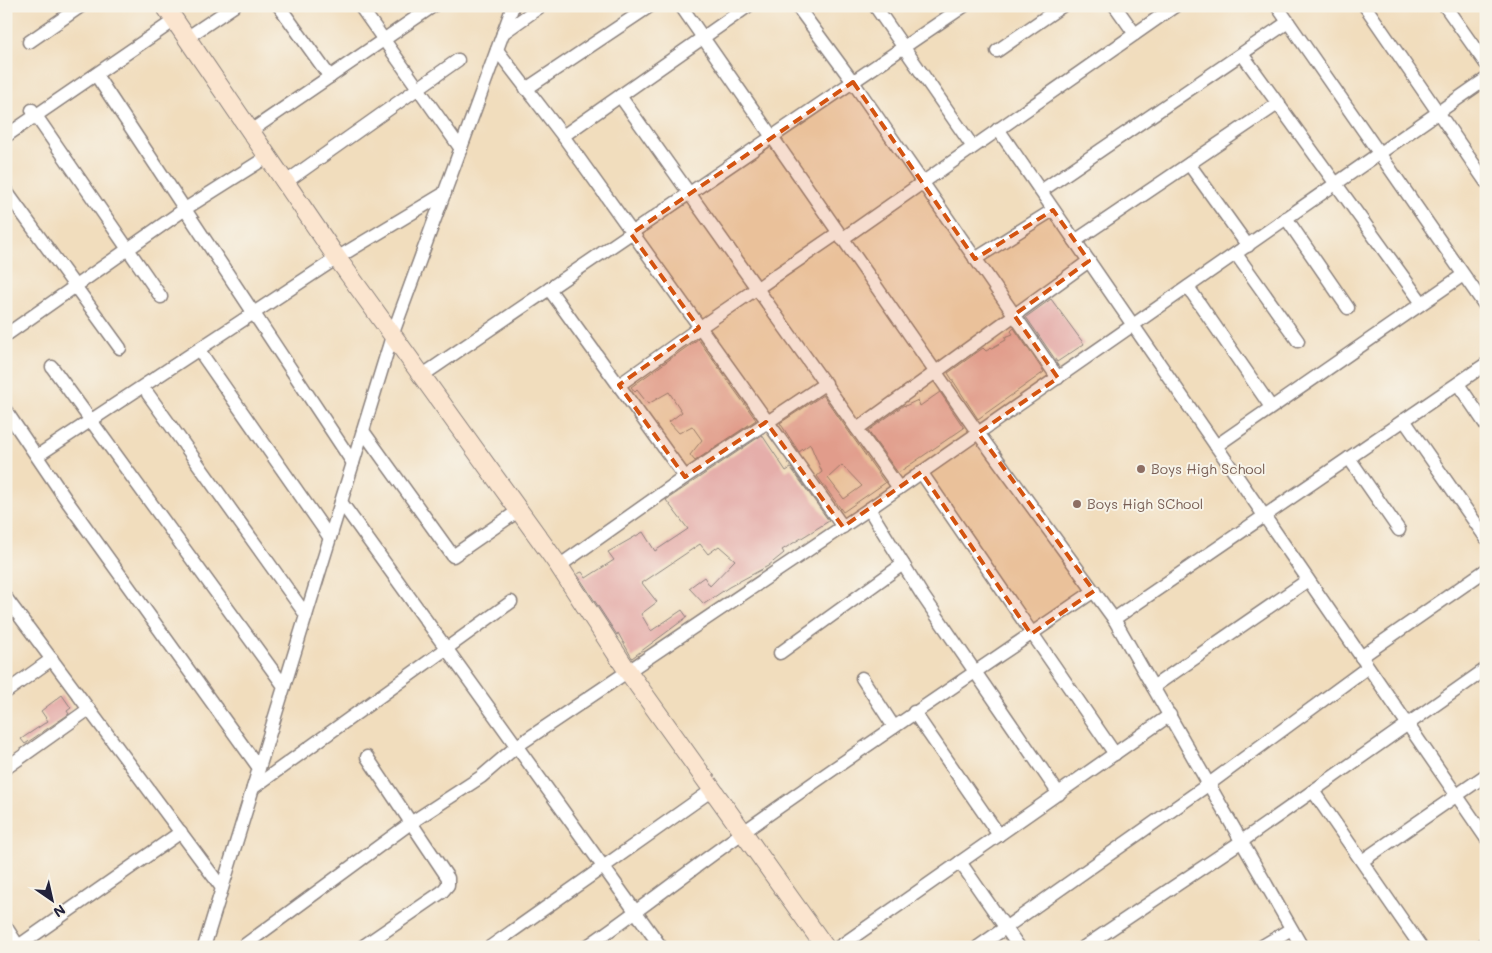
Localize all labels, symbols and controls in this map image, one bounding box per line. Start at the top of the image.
place label: Boys High School [1151,459,1265,478]
marker: Boys High School [1135,463,1147,475]
place label: Boys High SChool [1087,494,1203,513]
marker: Boys High SChool [1071,498,1083,510]
north arrow [28,876,78,926]
text: N [50,900,69,922]

